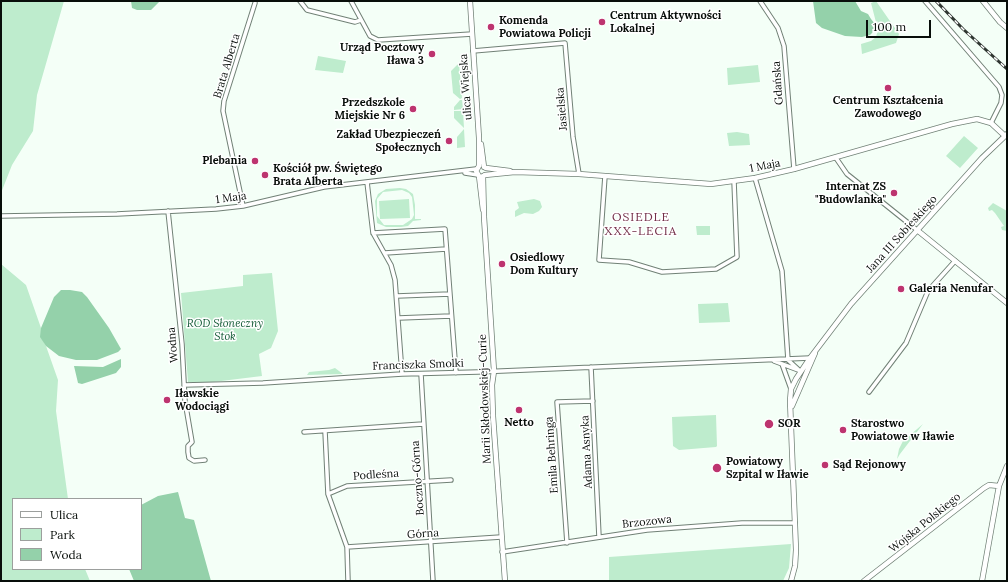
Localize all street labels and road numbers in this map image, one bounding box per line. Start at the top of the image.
street label: Brata Alberta [211,32,243,100]
street label: ulica Wiejska [457,53,475,121]
street label: Gdańska [770,61,786,105]
street label: Jasielska [554,87,570,131]
street label: 1 Maja [748,157,782,175]
street label: 1 Maja [215,189,247,207]
street label: Jana III Sobieskiego [864,193,940,275]
street label: Wodna [165,327,181,363]
street label: Marii Skłodowskiej-Curie [476,334,494,464]
street label: Franciszka Smolki [372,357,464,373]
street label: Adama Asnyka [578,415,596,489]
street label: Emila Behringa [543,416,561,494]
street label: Boczno-Górna [409,440,427,516]
street label: Podleśna [353,467,399,483]
street label: Wojska Polskiego [887,490,963,556]
street label: Brzozowa [622,513,672,531]
street label: Górna [407,526,439,542]

